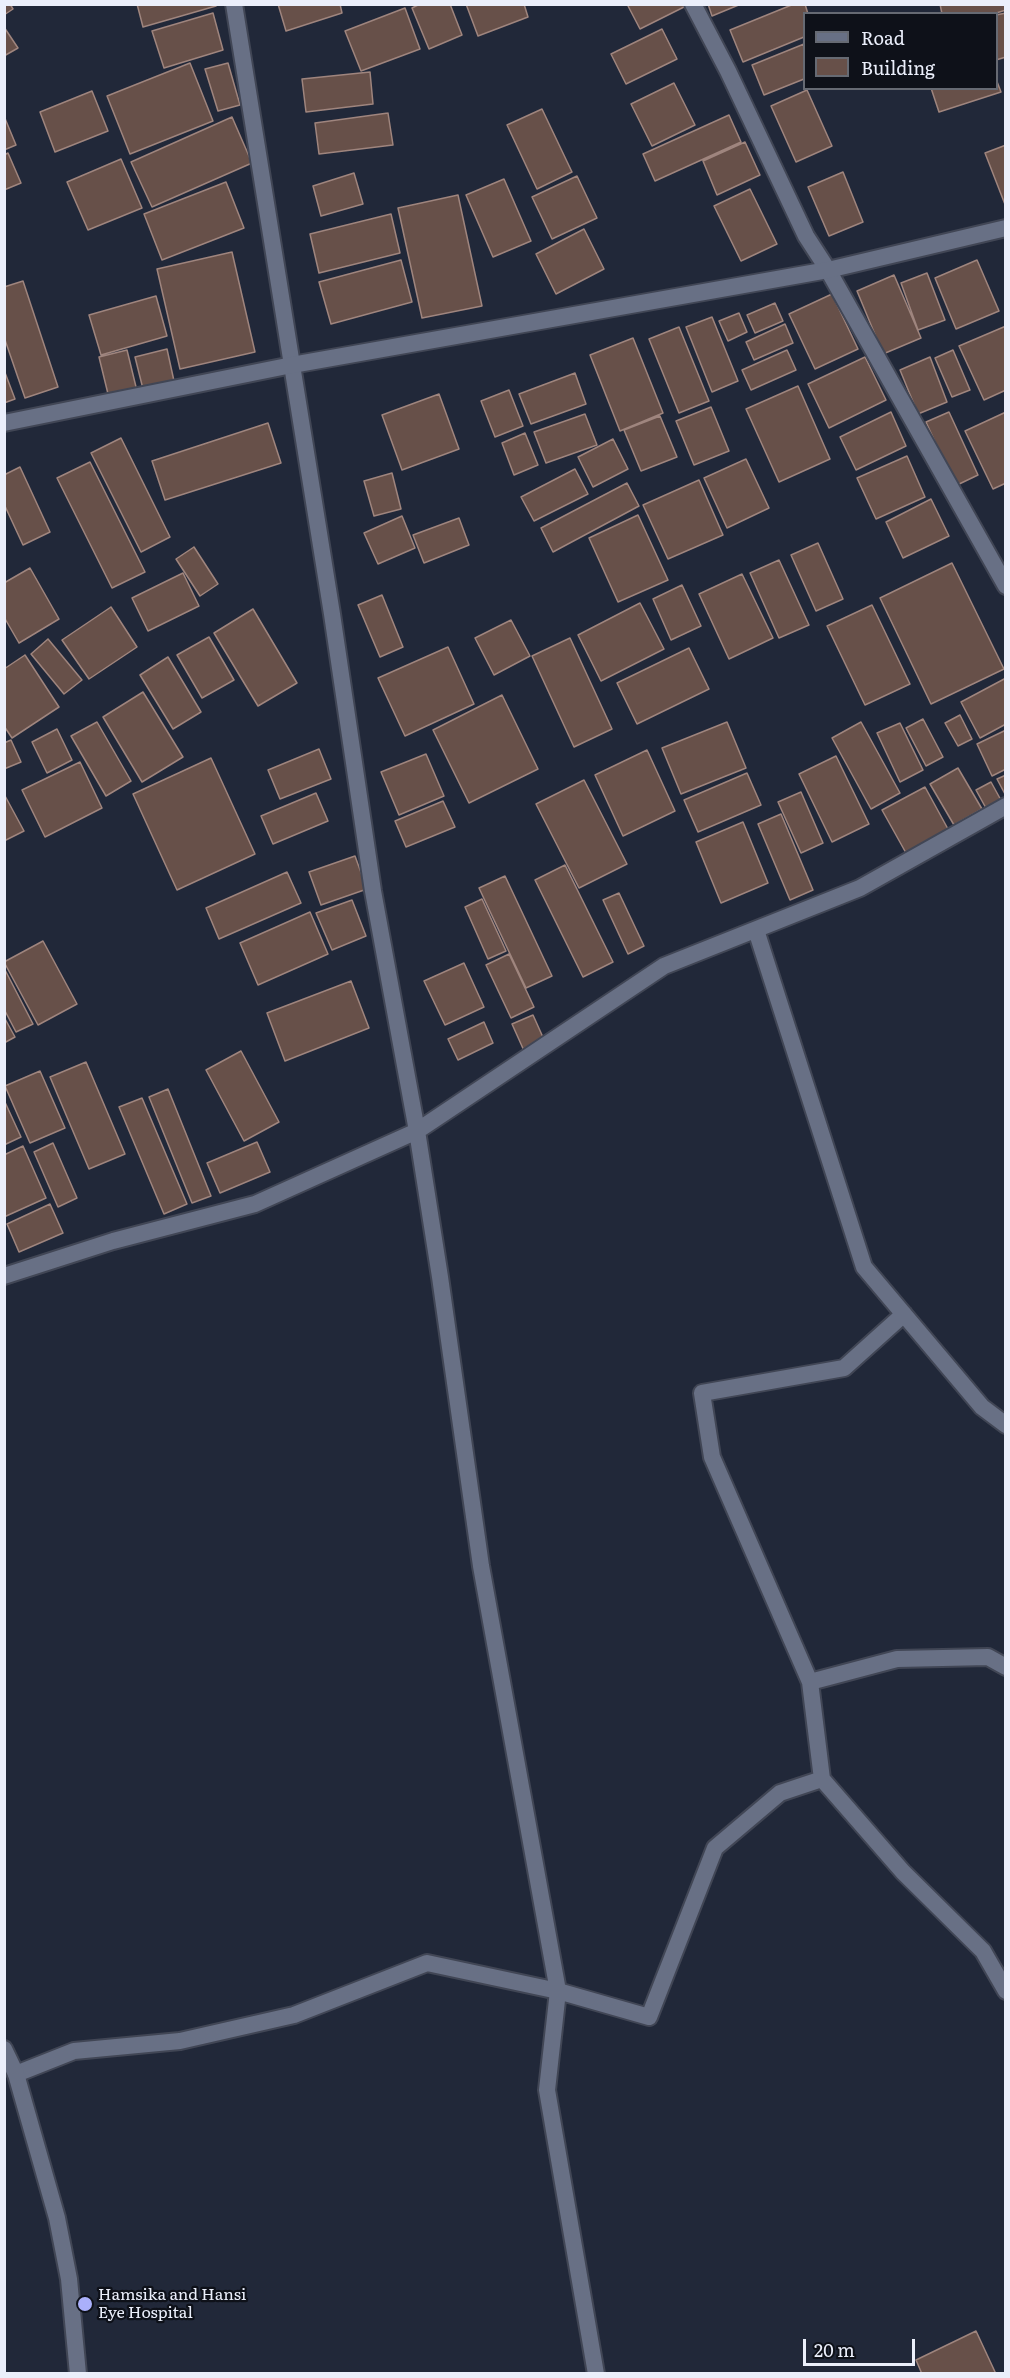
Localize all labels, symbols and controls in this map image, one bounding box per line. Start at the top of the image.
legend [803,12,998,90]
text: Road [861,24,905,51]
text: Building [861,54,935,81]
place label: Hamsika and Hansi Eye Hospital [98,2285,246,2323]
marker: Hamsika and Hansi Eye Hospital [76,2295,94,2313]
scale bar [806,2327,918,2365]
text: 20 m [814,2336,855,2363]

